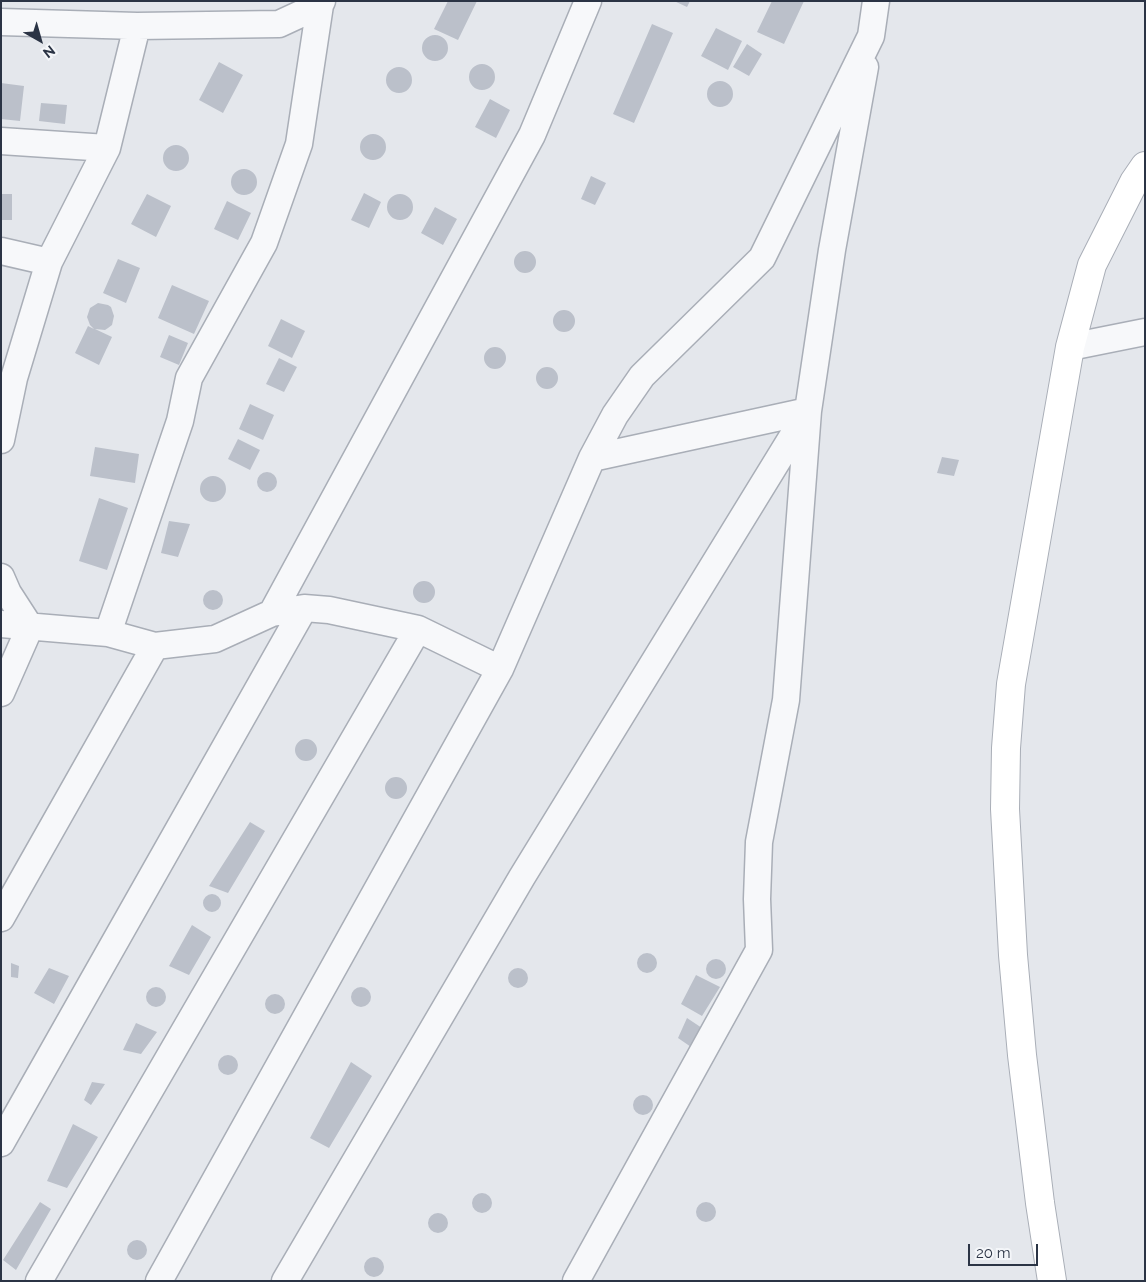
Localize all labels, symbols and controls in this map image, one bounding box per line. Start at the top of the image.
north arrow [15,15,65,65]
text: N [40,42,58,61]
scale bar [971,1234,1041,1266]
text: 20 m [976,1244,1011,1262]

